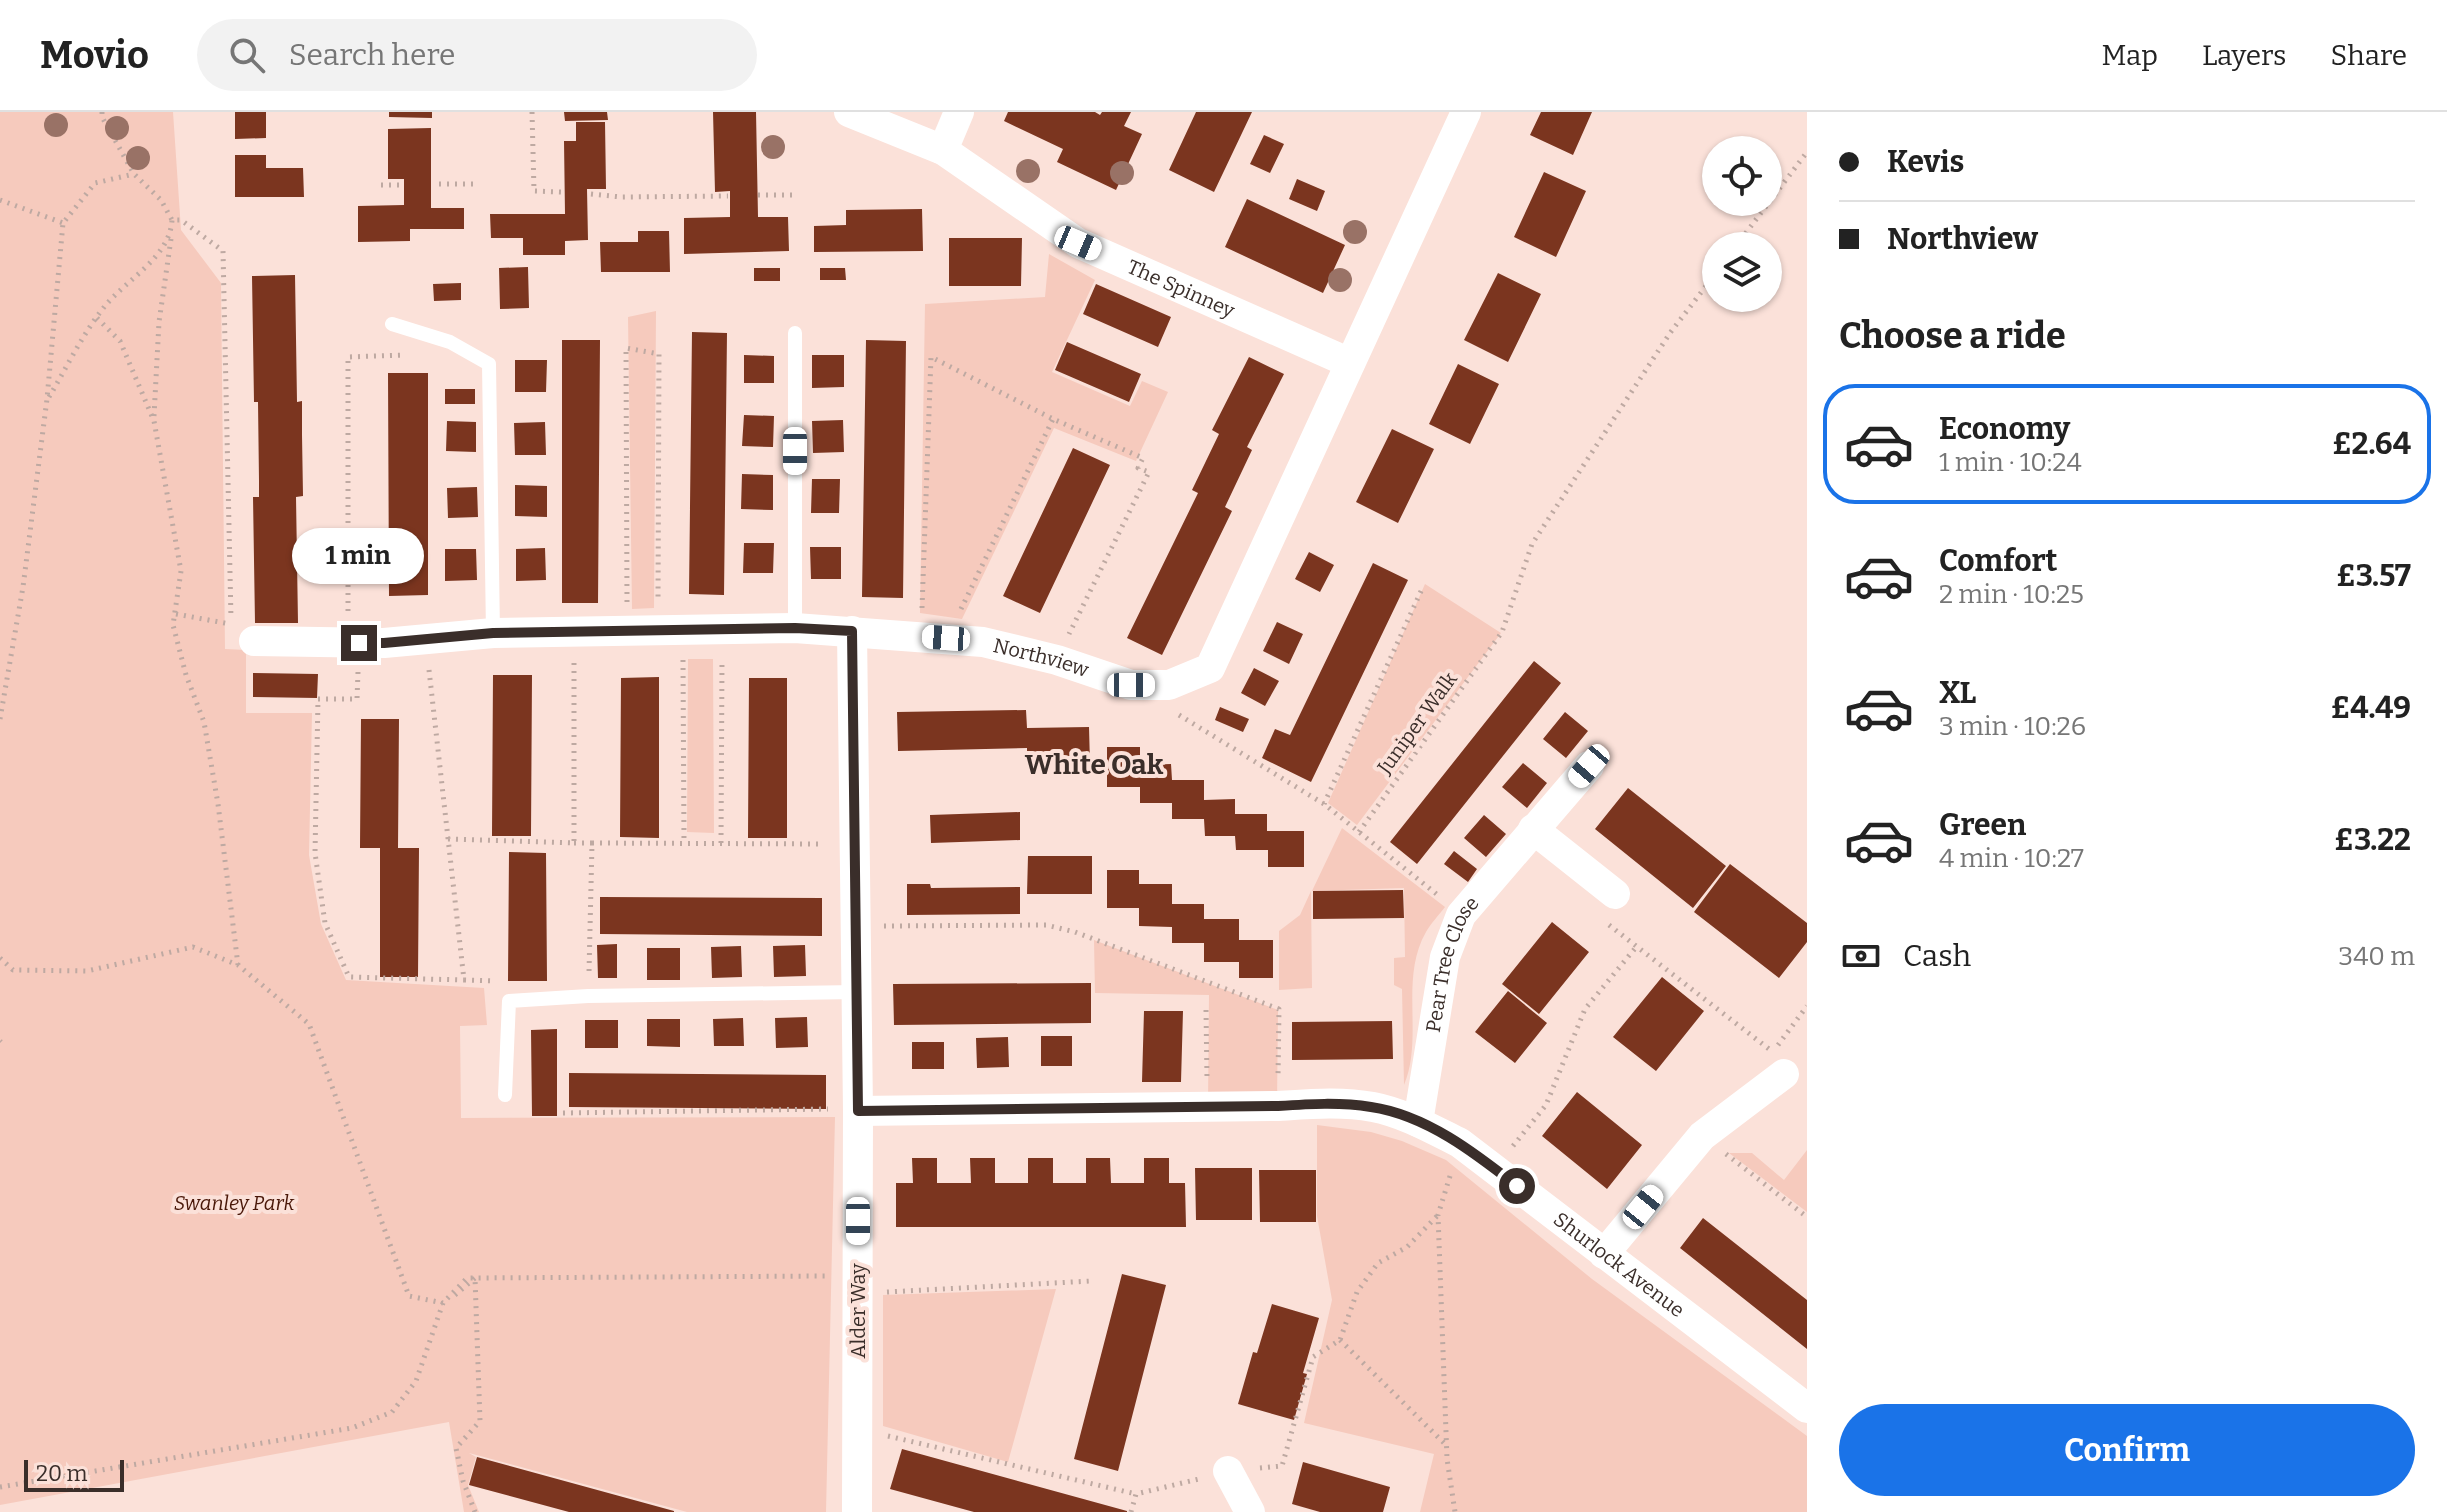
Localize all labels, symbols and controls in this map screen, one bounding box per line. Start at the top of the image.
search box [197,19,757,91]
text: Movio [40,32,149,78]
icon: search [225,33,269,77]
text: Search here [289,37,455,73]
text: Map [2101,39,2158,72]
text: Layers [2202,39,2286,72]
text: Share [2330,39,2407,72]
map controls [1702,136,1782,312]
button: locate [1702,136,1782,216]
text: Kevis [1887,144,1964,180]
text: Northview [1887,221,2038,257]
car [1051,223,1105,263]
button: layers [1702,232,1782,312]
street label: The Spinney [1124,254,1239,323]
text: Choose a ride [1839,314,2066,358]
icon: car [1843,408,1915,480]
text: Economy [1939,411,2070,447]
text: £2.64 [2332,426,2411,462]
car [783,427,807,475]
text: 1 min · 10:24 [1939,447,2082,478]
callout: 1 min [293,527,425,583]
text: 1 min [325,540,391,571]
icon: car [1843,540,1915,612]
text: Comfort [1939,543,2057,579]
text: £3.57 [2336,558,2411,594]
text: 2 min · 10:25 [1939,579,2084,610]
car [921,624,971,652]
route end [341,625,377,661]
street label: Northview [991,633,1093,682]
street label: Juniper Walk [1371,667,1462,779]
icon: car [1843,672,1915,744]
car [1107,673,1155,697]
text: XL [1939,675,1976,711]
text: £4.49 [2331,690,2411,726]
text: 3 min · 10:26 [1939,711,2086,742]
car [1564,740,1614,792]
district label: White Oak [1025,748,1164,781]
icon: car [1843,804,1915,876]
text: Green [1939,807,2026,843]
text: £3.22 [2334,822,2411,858]
text: 4 min · 10:27 [1939,843,2084,874]
street label: Pear Tree Close [1421,891,1484,1034]
icon: cash [1839,934,1883,978]
text: Cash [1903,938,1971,974]
text: 340 m [2338,941,2415,972]
route start [1499,1168,1535,1204]
car [1619,1181,1667,1233]
park label: Swanley Park [174,1191,294,1215]
car [846,1197,870,1245]
street label: Shurlock Avenue [1549,1207,1689,1322]
street label: Alder Way [846,1263,870,1359]
button: Confirm [1839,1404,2415,1496]
scale bar [24,1456,124,1492]
text: 20 m [36,1460,87,1487]

